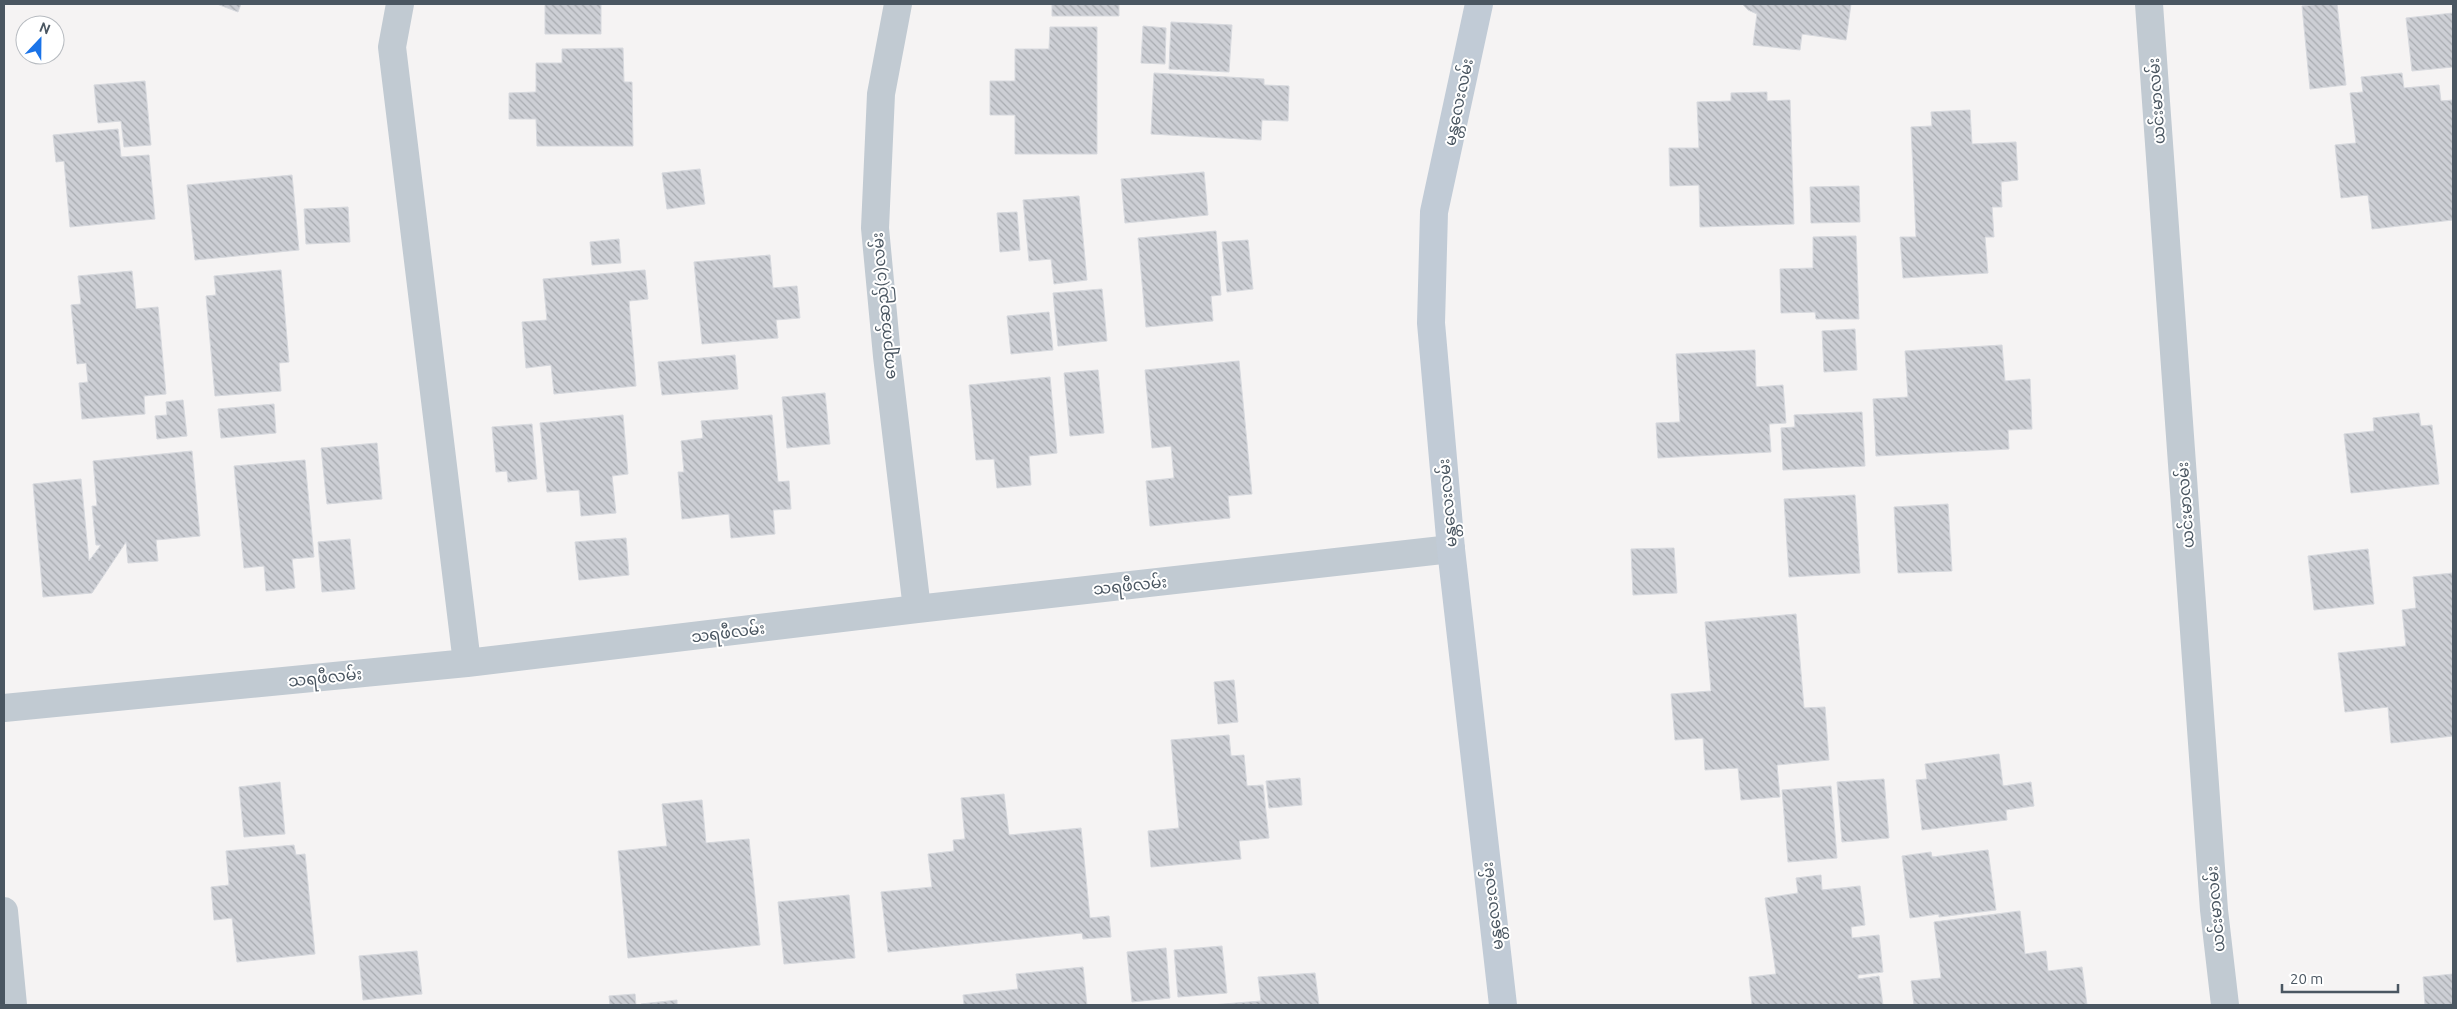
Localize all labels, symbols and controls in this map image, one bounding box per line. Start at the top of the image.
north arrow [15,15,65,65]
text: N [37,19,53,37]
street label: မန္တလေးလမ်း [1438,56,1481,148]
street label: ယင်းမာလမ်း [2142,57,2168,145]
street label: ကျောက်ဆည်(၁)လမ်း [866,231,903,380]
street label: မန္တလေးလမ်း [1432,458,1465,548]
street label: ယင်းမာလမ်း [2171,461,2197,549]
street label: သရဖီလမ်း [1092,570,1168,603]
street label: သရဖီလမ်း [690,617,767,650]
street label: သရဖီလမ်း [287,662,363,695]
street label: မန္တလေးလမ်း [1476,860,1511,951]
street label: ယင်းမာလမ်း [2200,865,2228,953]
scale bar [2282,962,2398,994]
text: 20 m [2290,970,2323,987]

